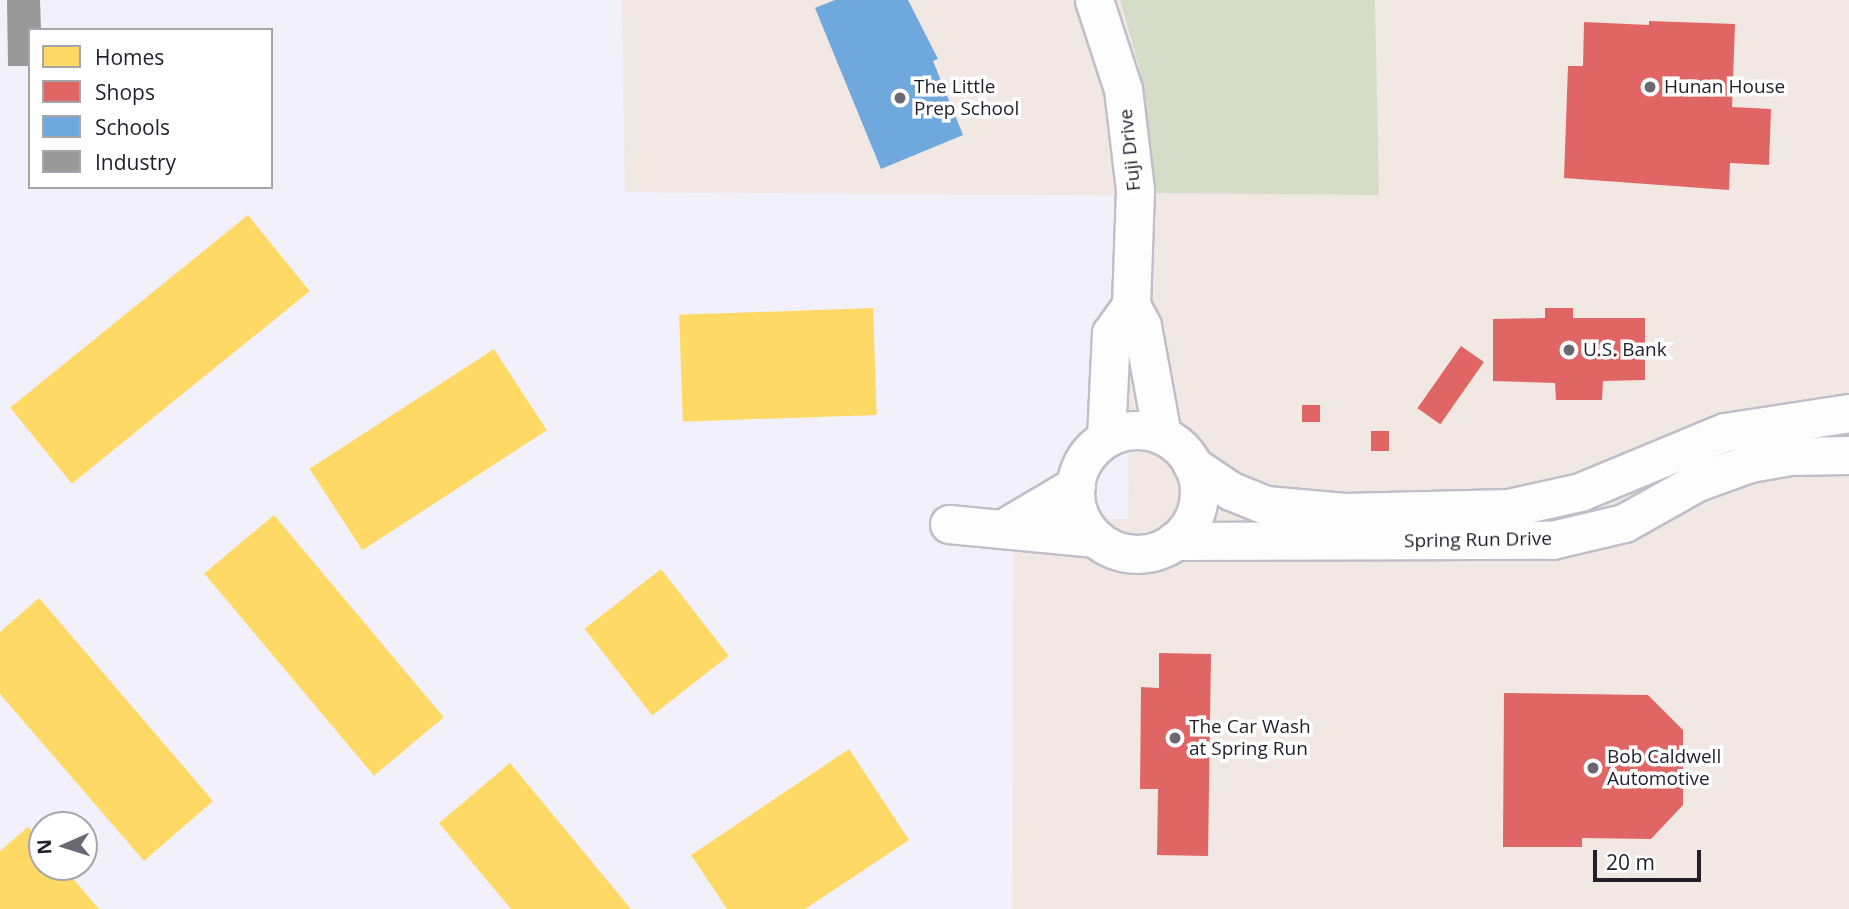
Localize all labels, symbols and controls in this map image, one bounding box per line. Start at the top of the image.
legend [28,28,273,189]
text: Homes [95,43,164,71]
place label: The Little Prep School [914,76,1019,120]
place label: Hunan House [1664,76,1785,98]
text: Shops [95,78,155,106]
marker: Hunan House [1642,79,1658,95]
marker: The Little Prep School [892,90,908,106]
street label: Fuji Drive [1114,108,1146,192]
text: Schools [95,113,170,141]
text: Industry [95,148,176,176]
place label: U.S. Bank [1583,339,1667,361]
marker: U.S. Bank [1561,342,1577,358]
street label: Spring Run Drive [1404,527,1552,553]
place label: The Car Wash at Spring Run [1189,716,1311,760]
marker: The Car Wash at Spring Run [1167,730,1183,746]
place label: Bob Caldwell Automotive [1607,746,1721,790]
marker: Bob Caldwell Automotive [1585,760,1601,776]
north arrow [28,811,98,881]
scale bar [1597,836,1706,880]
text: N [31,839,57,855]
text: 20 m [1606,848,1655,876]

